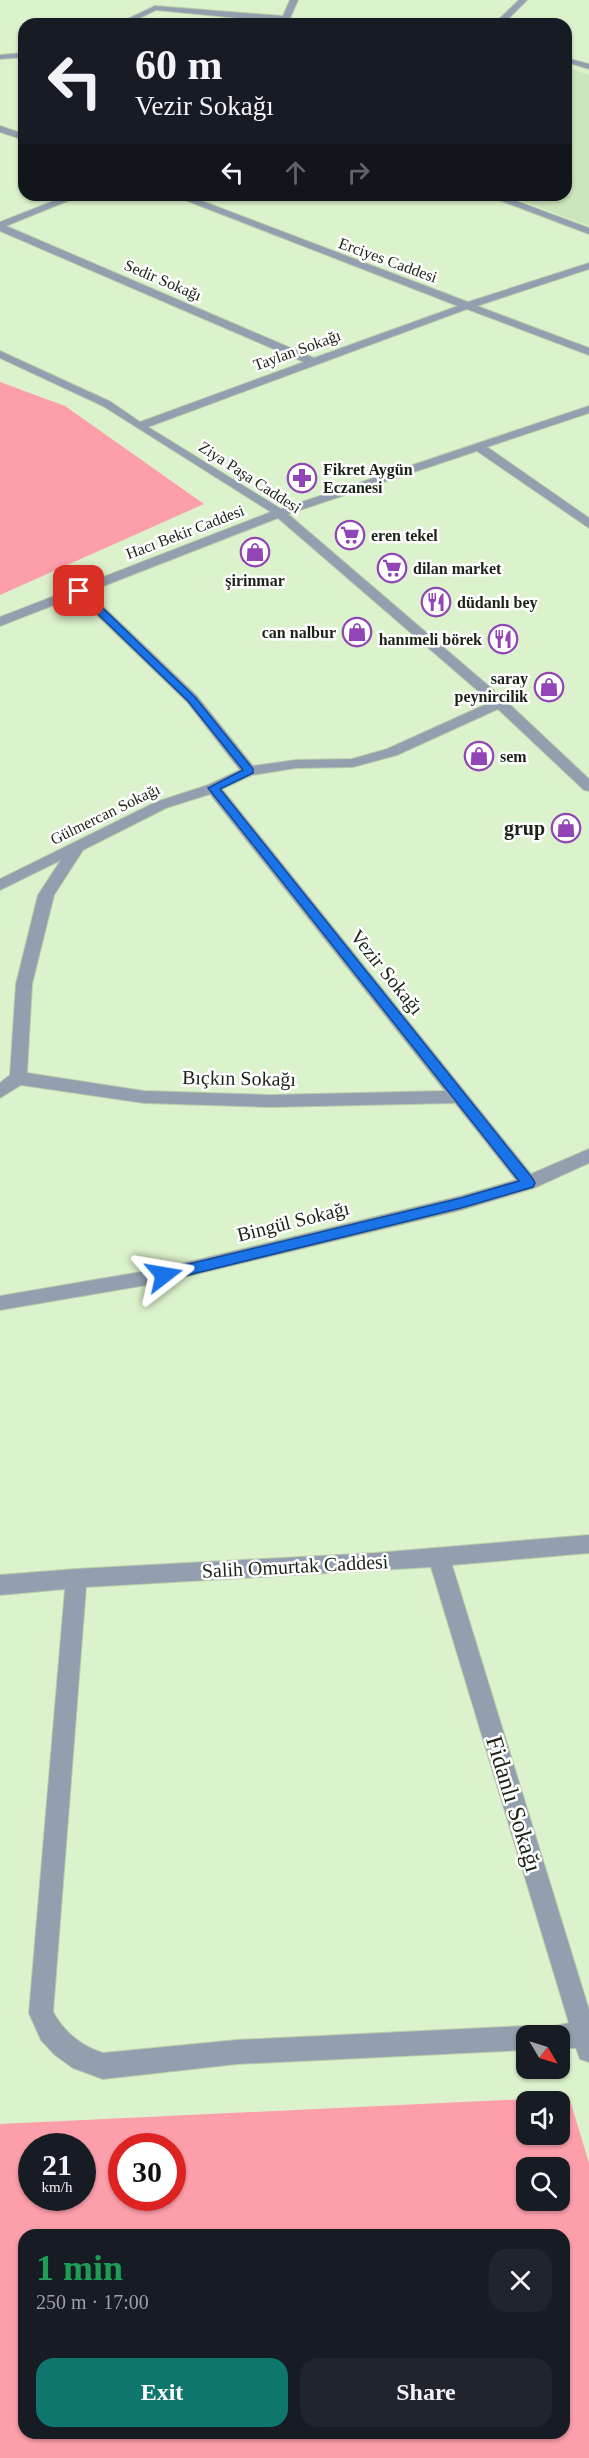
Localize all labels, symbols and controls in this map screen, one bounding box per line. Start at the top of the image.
icon: left [36,42,114,120]
text: 60 m [135,42,223,88]
text: Vezir Sokağı [135,91,274,121]
icon: left [216,156,249,189]
icon: ahead [279,156,312,189]
icon: right [342,156,375,189]
street label: Erciyes Caddesi [336,234,440,287]
street label: Sedir Sokağı [121,256,205,305]
street label: Taylan Sokağı [251,326,344,375]
street label: Ziya Paşa Caddesi [195,438,305,517]
place label: Fikret Aygün Eczanesi [323,461,413,496]
pharmacy icon: Fikret Aygün Eczanesi [286,462,318,494]
street label: Hacı Bekir Caddesi [123,501,247,562]
supermarket icon: eren tekel [334,519,366,551]
place label: eren tekel [371,527,438,544]
shop icon: şirinmar [239,536,271,568]
supermarket icon: dilan market [376,552,408,584]
place label: dilan market [413,560,502,577]
pin [53,565,104,616]
place label: şirinmar [225,572,285,590]
icon: arrive [62,574,95,607]
restaurant icon: düdanlı bey [420,586,452,618]
place label: düdanlı bey [457,594,537,612]
shop icon: can nalbur [341,616,373,648]
restaurant icon: hanımeli börek [487,623,519,655]
place label: can nalbur [262,624,336,641]
place label: hanımeli börek [379,631,482,648]
place label: saray peynircilik [455,670,528,706]
shop icon: saray peynircilik [533,671,565,703]
shop icon: sem [463,740,495,772]
place label: sem [500,748,527,765]
street label: Gülmercan Sokağı [48,780,163,849]
shop icon: grup [550,812,582,844]
place label: grup [504,817,545,840]
street label: Vezir Sokağı [345,925,428,1020]
street label: Bıçkın Sokağı [182,1066,297,1091]
street label: Bingül Sokağı [235,1196,352,1247]
position arrow [132,1243,196,1307]
street label: Salih Omurtak Caddesi [201,1550,389,1582]
street label: Fidanlı Sokağı [481,1733,547,1875]
north arrow [516,2025,570,2079]
map controls [516,2025,570,2211]
button: sound [516,2091,570,2145]
speed limit sign: 30 [108,2133,186,2211]
text: 21 [42,2148,72,2181]
button: search [516,2157,570,2211]
text: km/h [42,2179,72,2195]
text: 1 min [36,2248,123,2288]
button: close [489,2249,552,2312]
text: 250 m · 17:00 [36,2291,149,2313]
button: Exit [36,2358,288,2427]
button: Share [300,2358,552,2427]

